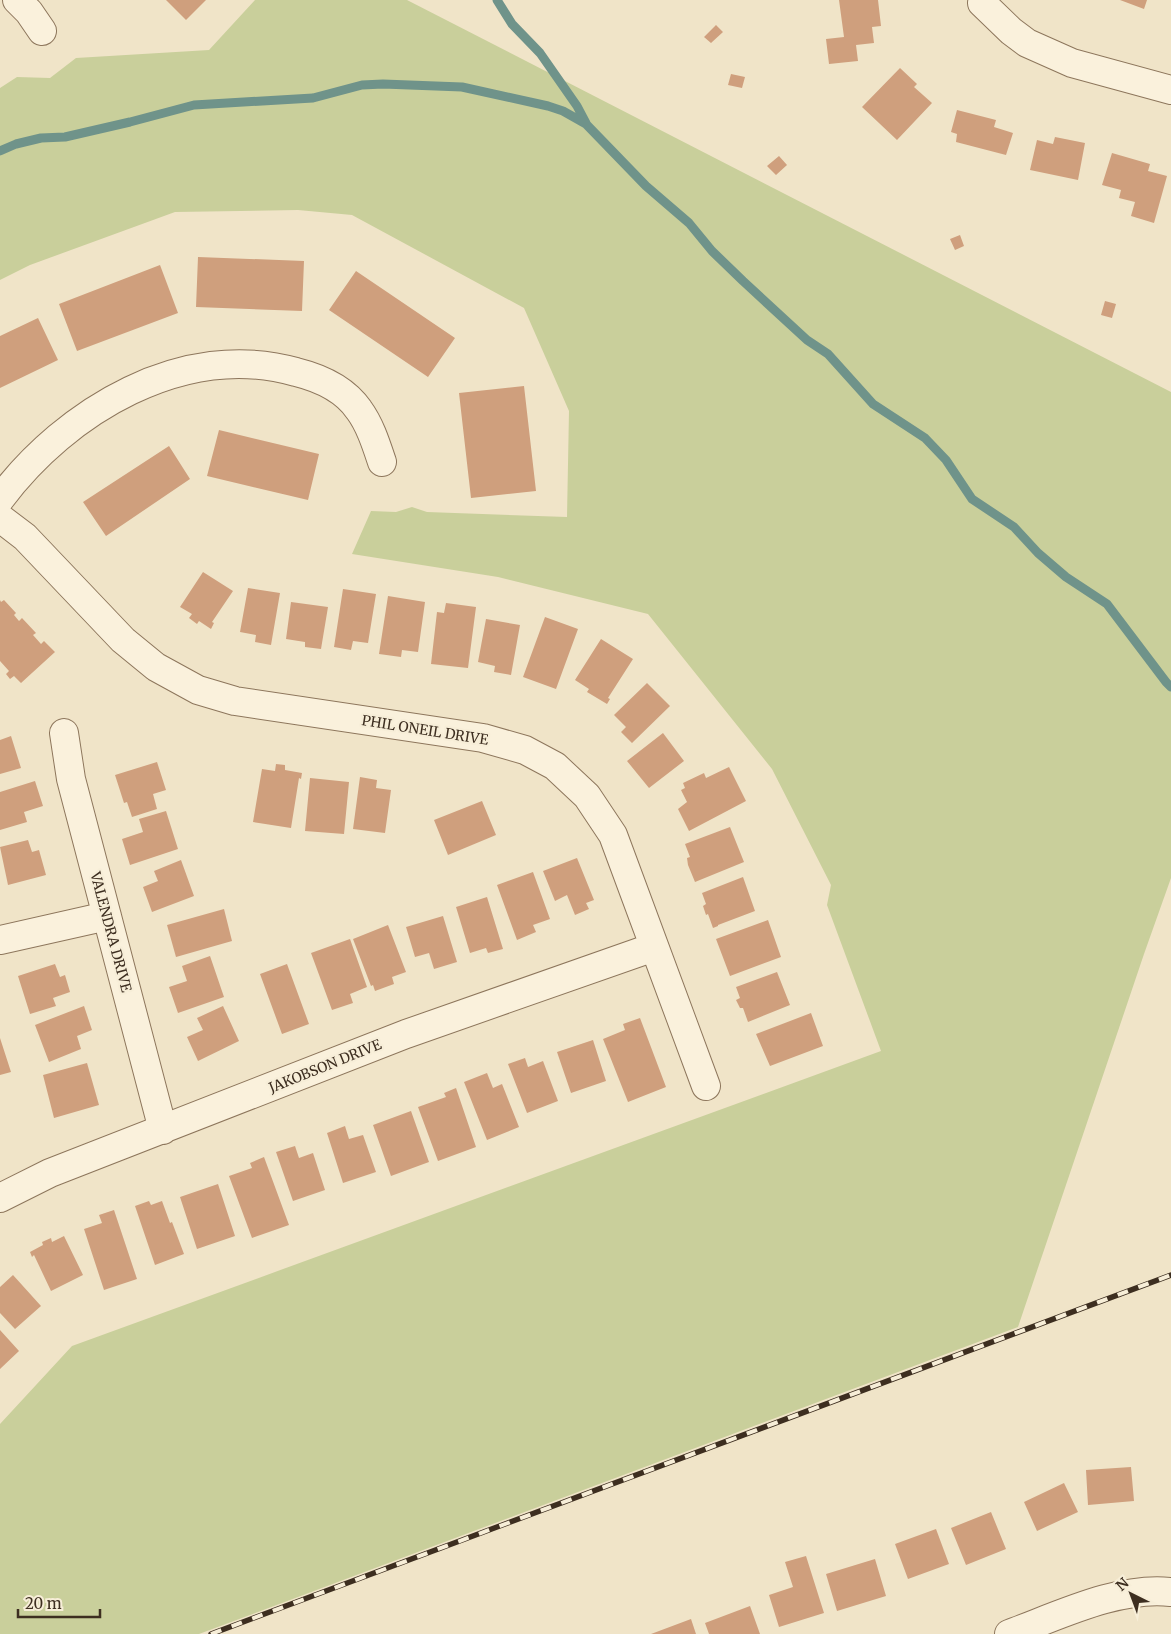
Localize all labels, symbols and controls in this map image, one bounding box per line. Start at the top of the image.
street label: PHIL ONEIL DRIVE [360,711,490,749]
street label: VALENDRA DRIVE [86,869,136,994]
street label: JAKOBSON DRIVE [265,1035,384,1097]
north arrow [1106,1569,1156,1619]
text: N [1112,1574,1132,1595]
scale bar [18,1586,100,1618]
text: 20 m [25,1594,62,1613]

